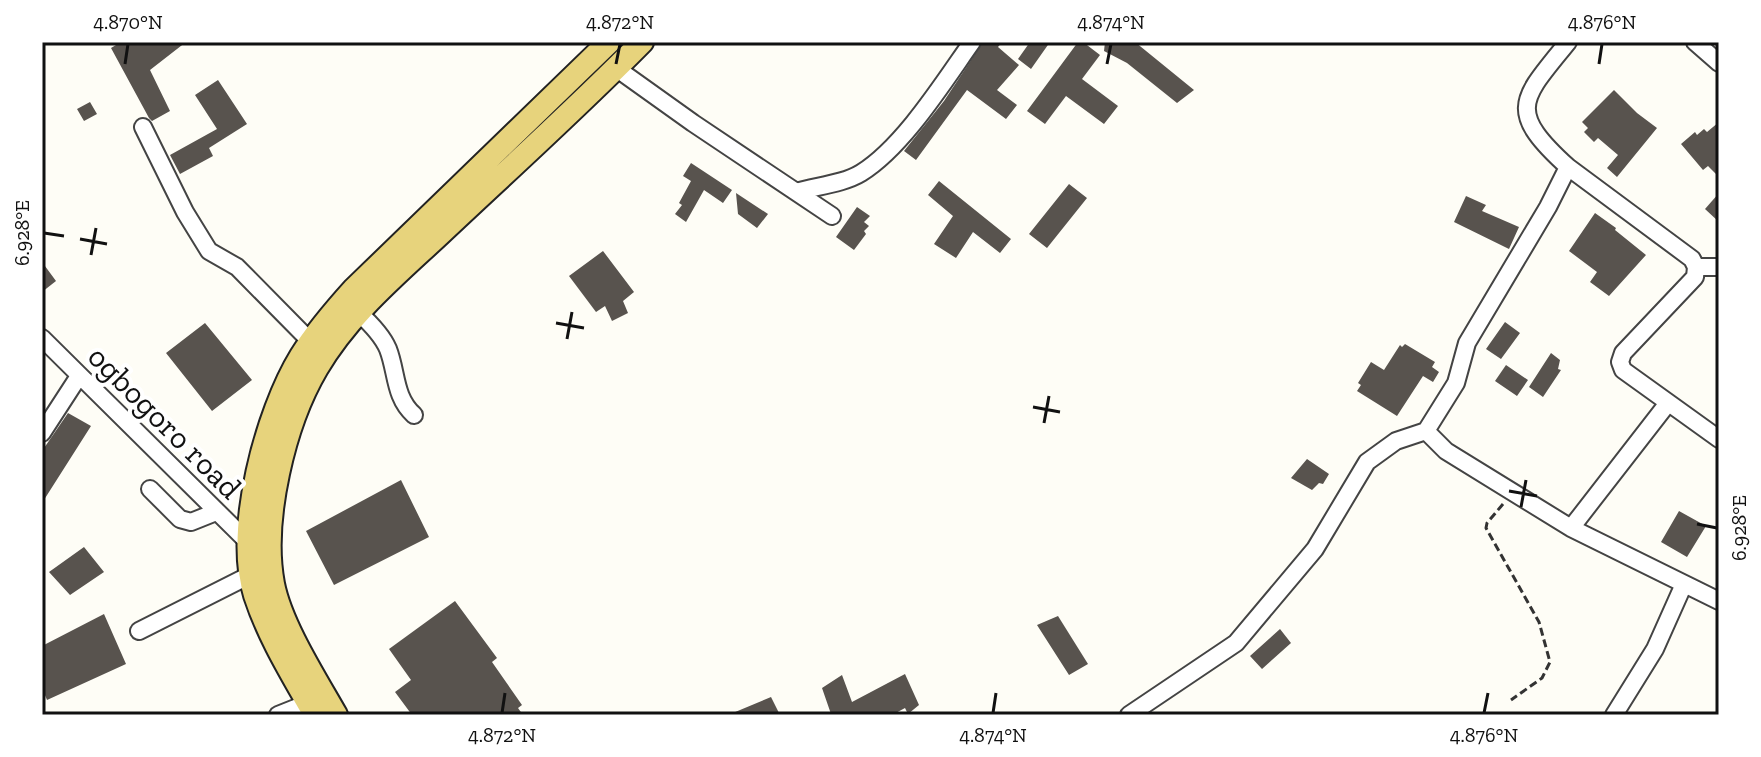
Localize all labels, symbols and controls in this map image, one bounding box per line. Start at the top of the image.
text: 4.870°N [93,10,163,34]
text: 4.872°N [586,10,654,34]
text: 4.874°N [1077,10,1145,34]
text: 4.876°N [1568,10,1636,34]
text: 6.928°E [10,200,34,266]
street label: ogbogoro road [80,337,250,507]
text: 6.928°E [1727,495,1751,561]
text: 4.872°N [468,723,536,747]
text: 4.874°N [959,723,1027,747]
text: 4.876°N [1450,723,1518,747]

